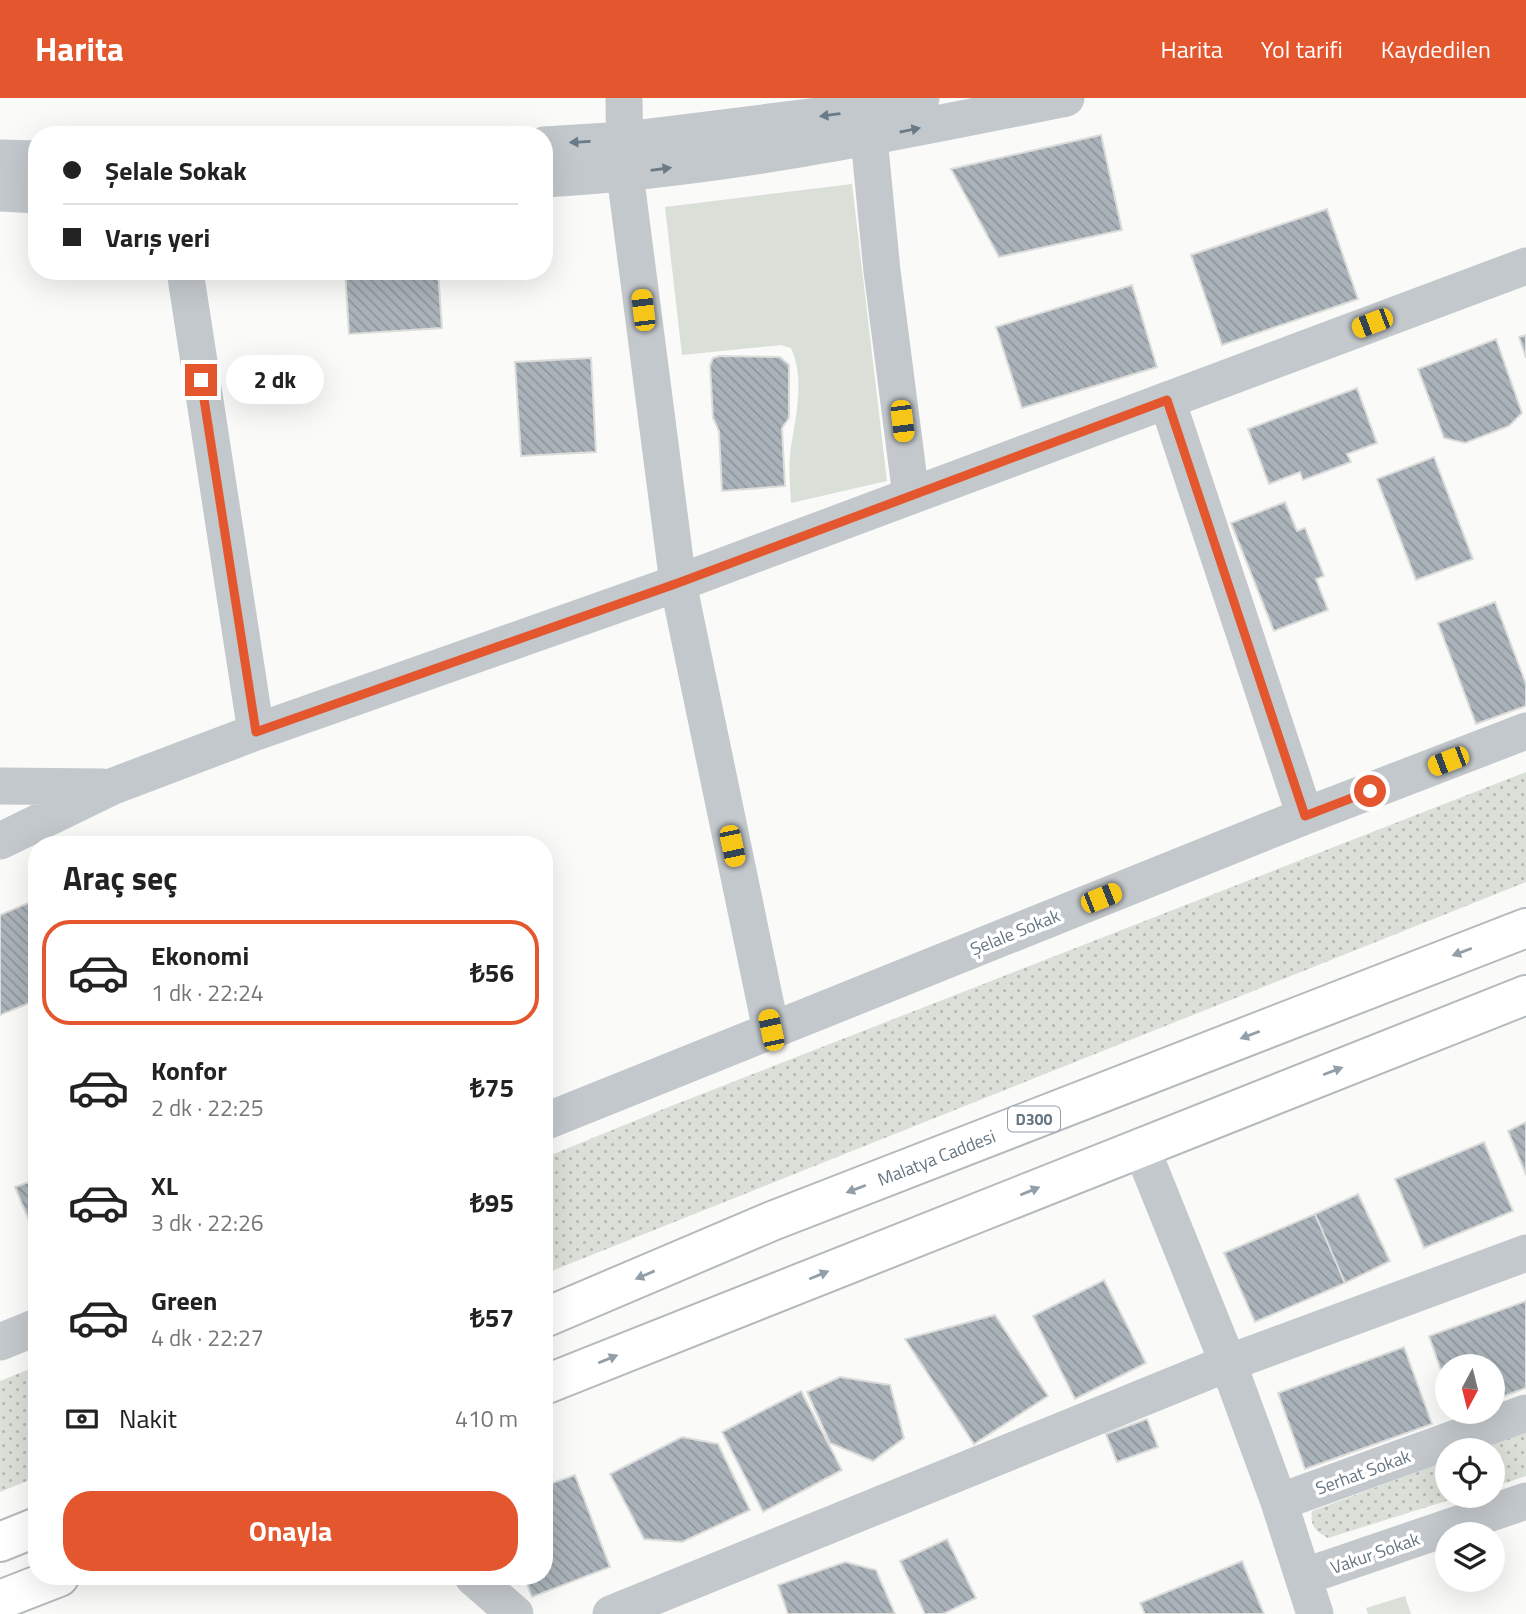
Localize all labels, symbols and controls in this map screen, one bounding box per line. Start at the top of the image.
text: Harita [35,24,124,74]
text: Harita [1161,31,1223,67]
text: Yol tarifi [1261,31,1343,67]
text: Kaydedilen [1381,31,1491,67]
one-way arrow [819,109,841,120]
one-way arrow [899,124,921,135]
one-way arrow [568,137,590,148]
text: Şelale Sokak [105,151,247,190]
one-way arrow [650,163,672,174]
text: Varış yeri [105,218,210,257]
car [631,288,656,332]
car [1349,306,1396,340]
callout: 2 dk [226,356,324,404]
text: 2 dk [254,362,296,397]
route end [185,364,217,396]
car [890,399,915,443]
car [1425,744,1472,778]
route start [1354,775,1386,807]
car [718,823,747,869]
text: Araç seç [63,854,178,902]
car [1078,880,1125,916]
street label: Şelale Sokak [966,902,1064,962]
text: Ekonomi [151,936,249,975]
icon: car [67,941,130,1004]
one-way arrow [1452,947,1473,958]
text: ₺56 [470,953,514,992]
text: 1 dk · 22:24 [151,975,264,1010]
car [757,1007,786,1053]
one-way arrow [1240,1030,1261,1041]
text: Konfor [151,1051,227,1090]
icon: car [67,1056,130,1119]
one-way arrow [1323,1066,1344,1077]
text: ₺75 [470,1068,514,1107]
text: 2 dk · 22:25 [151,1090,264,1125]
road number: D300 [1008,1107,1060,1132]
street label: Malatya Caddesi [873,1122,999,1192]
text: XL [151,1166,178,1205]
icon: car [67,1171,130,1234]
text: ₺95 [470,1183,514,1222]
one-way arrow [845,1183,866,1194]
one-way arrow [1020,1185,1041,1196]
text: 3 dk · 22:26 [151,1205,264,1240]
one-way arrow [635,1270,656,1281]
one-way arrow [809,1270,830,1281]
text: Green [151,1281,217,1320]
icon: car [67,1286,130,1349]
text: ₺57 [470,1298,514,1337]
text: 4 dk · 22:27 [151,1320,264,1355]
one-way arrow [597,1354,618,1365]
north arrow [1435,1354,1505,1424]
map controls [1435,1354,1505,1592]
text: Nakit [119,1399,177,1438]
icon: cash [63,1400,101,1438]
text: 410 m [455,1401,518,1436]
button: locate [1435,1438,1505,1508]
street label: Serhat Sokak [1312,1442,1415,1502]
button: Onayla [63,1491,518,1571]
button: layers [1435,1522,1505,1592]
street label: Vakur Sokak [1327,1525,1424,1581]

